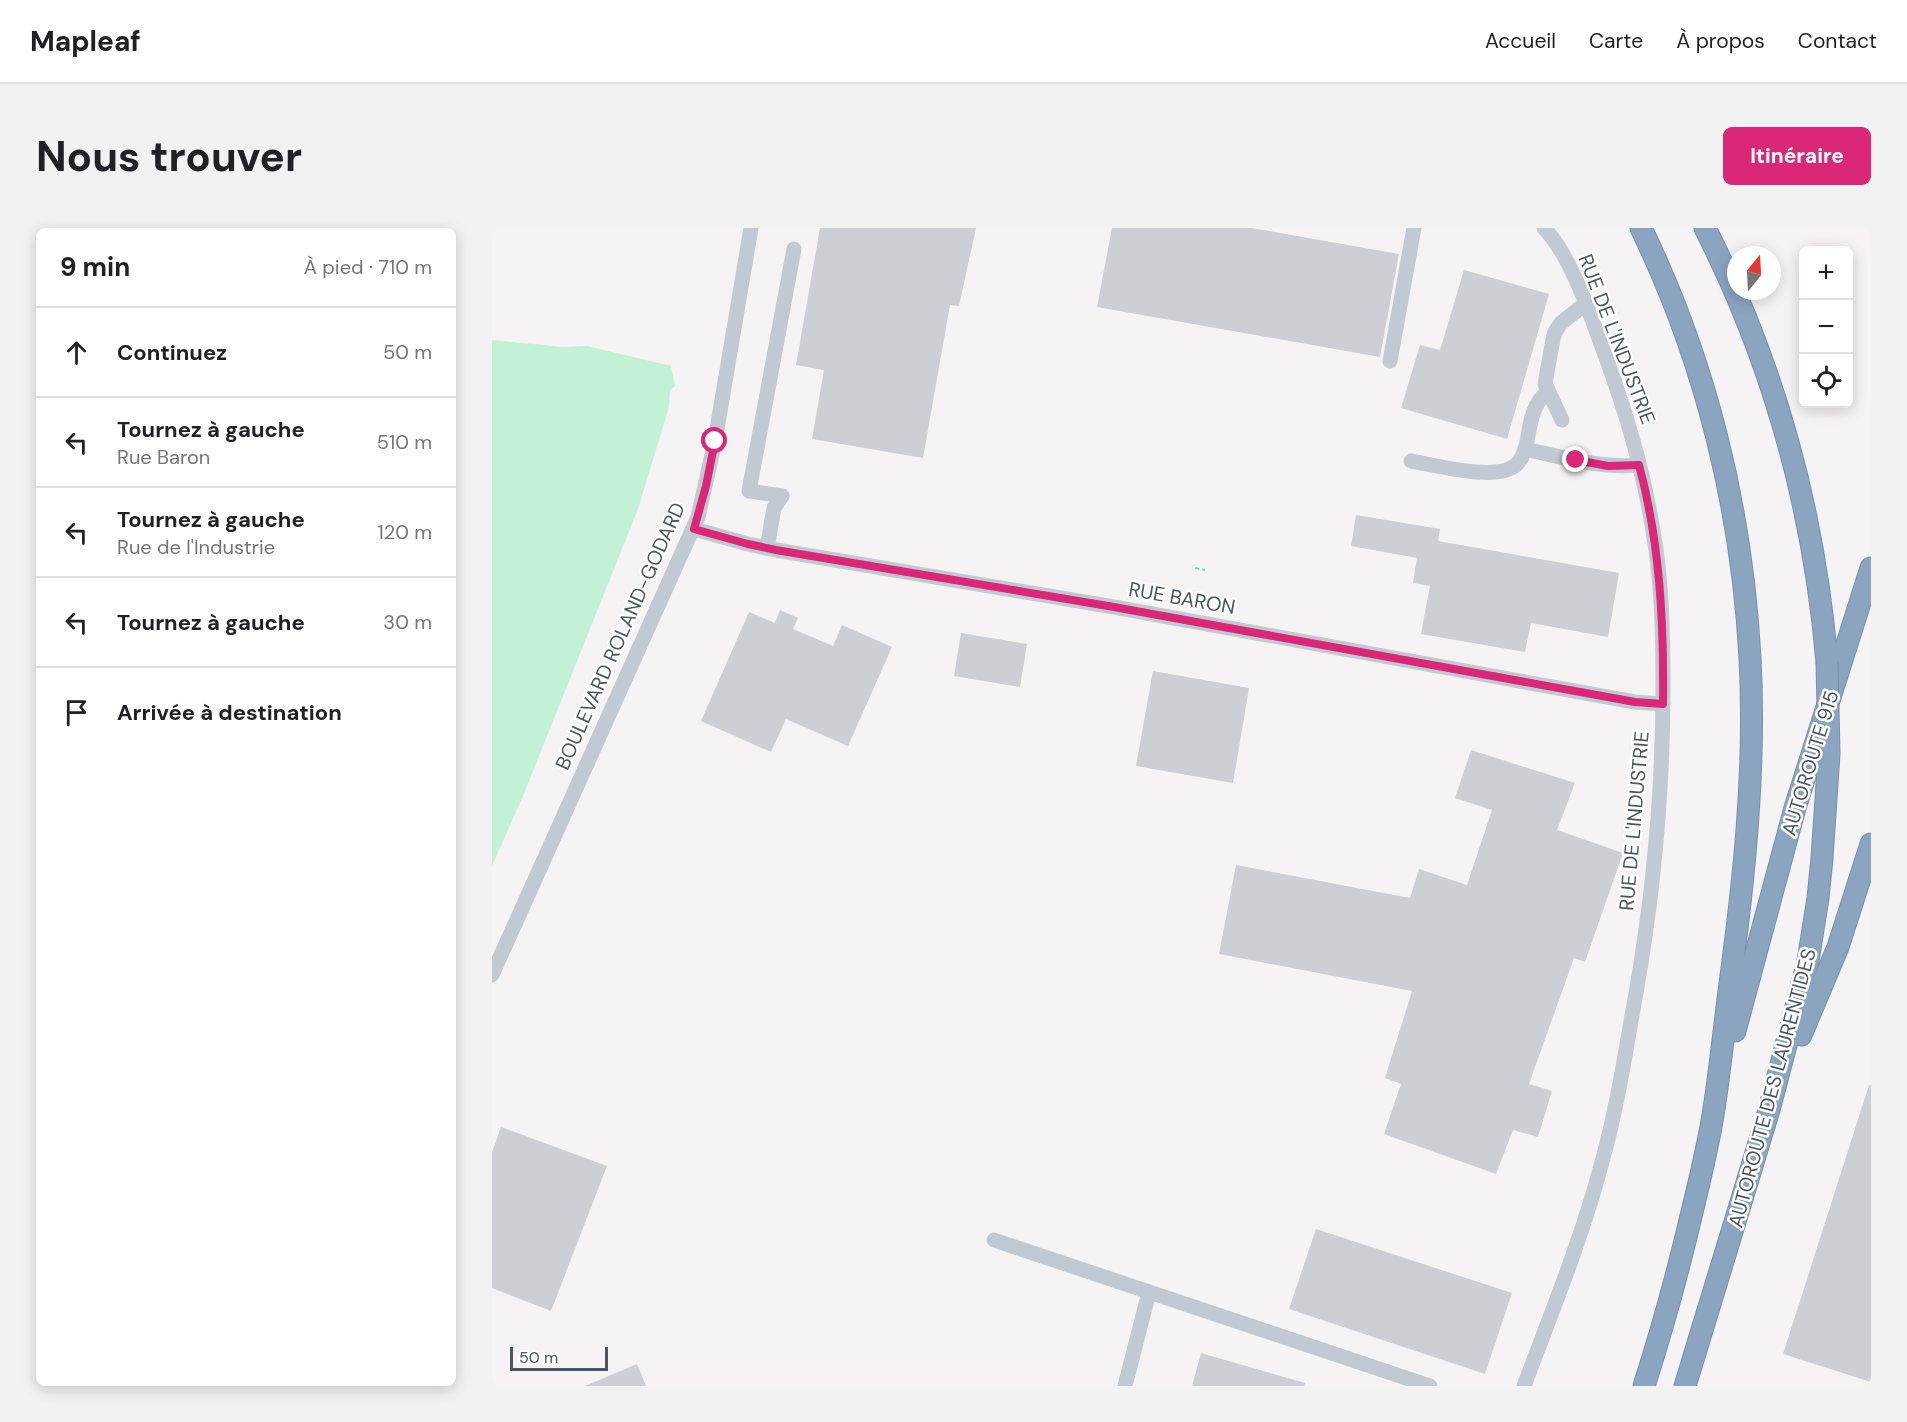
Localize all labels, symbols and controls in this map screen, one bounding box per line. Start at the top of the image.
text: Mapleaf [30,23,141,60]
text: Accueil [1485,27,1556,55]
text: Carte [1589,27,1643,55]
text: À propos [1676,27,1765,55]
text: Contact [1798,27,1877,55]
button: Itinéraire [1723,127,1871,185]
text: Nous trouver [36,129,302,184]
north arrow [1727,246,1781,300]
map controls [1799,246,1853,408]
button: + [1799,246,1853,300]
text: 9 min [60,250,130,284]
street label: RUE DE L'INDUSTRIE [1573,250,1661,428]
text: À pied · 710 m [304,254,432,280]
button: − [1799,300,1853,354]
icon: ahead [60,336,93,369]
text: Continuez [117,338,227,367]
text: 50 m [383,339,432,365]
button: locate [1799,354,1853,408]
text: Tournez à gauche [117,415,305,444]
icon: left [60,426,93,459]
route start [701,427,727,453]
text: 510 m [377,429,432,455]
text: Rue Baron [117,444,210,470]
route end [1562,446,1588,472]
street label: BOULEVARD ROLAND-GODARD [549,498,691,774]
text: Tournez à gauche [117,505,305,534]
icon: left [60,516,93,549]
text: 120 m [378,519,432,545]
text: Rue de l'Industrie [117,534,275,560]
street label: RUE BARON [1127,576,1237,620]
icon: left [60,606,93,639]
text: Tournez à gauche [117,608,305,637]
text: 30 m [383,609,432,635]
street label: AUTOROUTE 915 [1776,687,1844,839]
icon: arrive [60,696,93,729]
text: Arrivée à destination [117,698,342,727]
street label: RUE DE L'INDUSTRIE [1613,730,1655,912]
street label: AUTOROUTE DES LAURENTIDES [1722,946,1822,1230]
scale bar [510,1344,608,1372]
text: 50 m [519,1347,558,1368]

